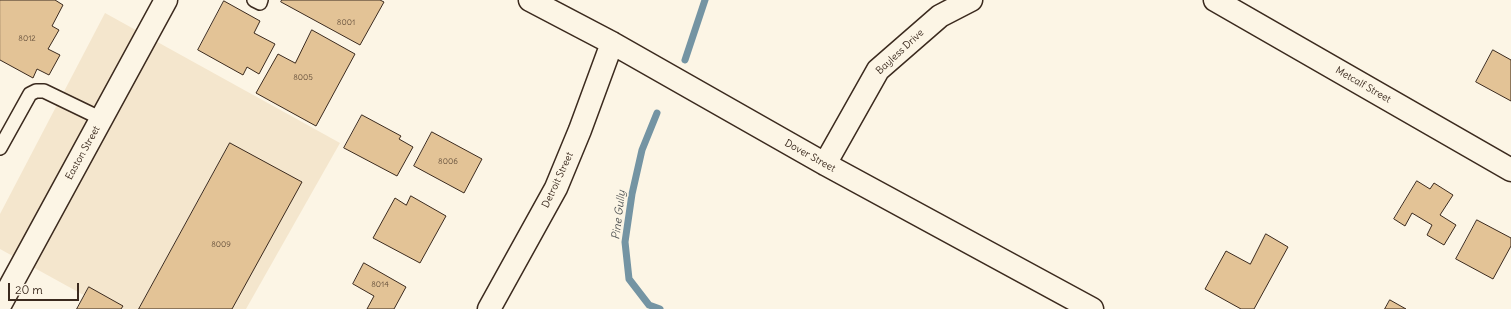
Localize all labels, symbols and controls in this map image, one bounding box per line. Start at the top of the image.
house number: 8001 [337,18,355,28]
street label: Bayless Drive [874,27,926,77]
house number: 8012 [18,34,36,44]
street label: Metcalf Street [1333,64,1393,106]
house number: 8005 [293,73,313,83]
street label: Easton Street [63,124,103,182]
street label: Dover Street [783,137,837,175]
street label: Detroit Street [540,150,576,210]
house number: 8006 [438,157,458,167]
water label: Pine Gully [609,190,629,240]
house number: 8009 [211,240,231,250]
scale bar [10,275,81,301]
house number: 8014 [371,280,389,290]
text: 20 m [15,282,43,297]

